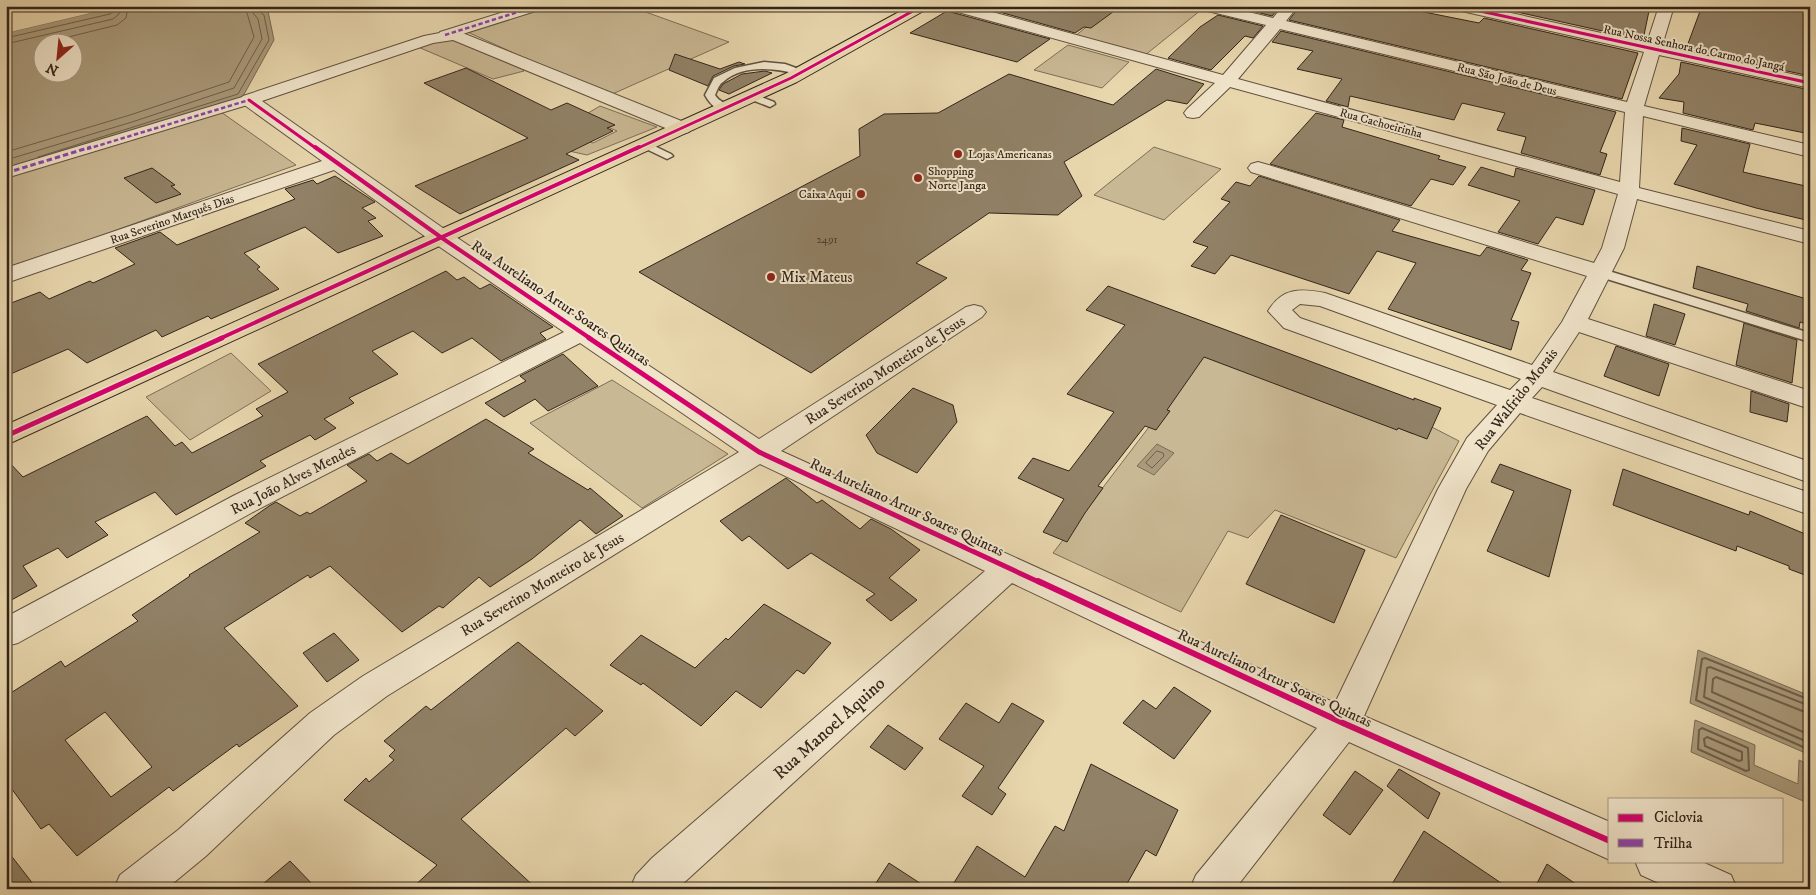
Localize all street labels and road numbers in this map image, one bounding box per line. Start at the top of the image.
street label: Rua Nossa Senhora do Carmo do Jangá [1602,22,1787,75]
street label: Rua São João de Deus [1455,60,1558,99]
street label: Rua Cachoeirinha [1338,105,1425,142]
street label: Rua Severino Marquês Dias [108,191,236,248]
street label: Rua Aureliano Artur Soares Quintas [467,236,654,371]
street label: Rua Severino Monteiro de Jesus [802,312,969,429]
street label: Rua Walfrido Morais [1471,344,1562,454]
street label: Rua João Alves Mendes [228,440,359,519]
street label: Rua Aureliano Artur Soares Quintas [807,454,1007,561]
street label: Rua Severino Monteiro de Jesus [457,528,627,641]
street label: Rua Aureliano Artur Soares Quintas [1175,625,1375,732]
street label: Rua Manoel Aquino [769,673,890,785]

